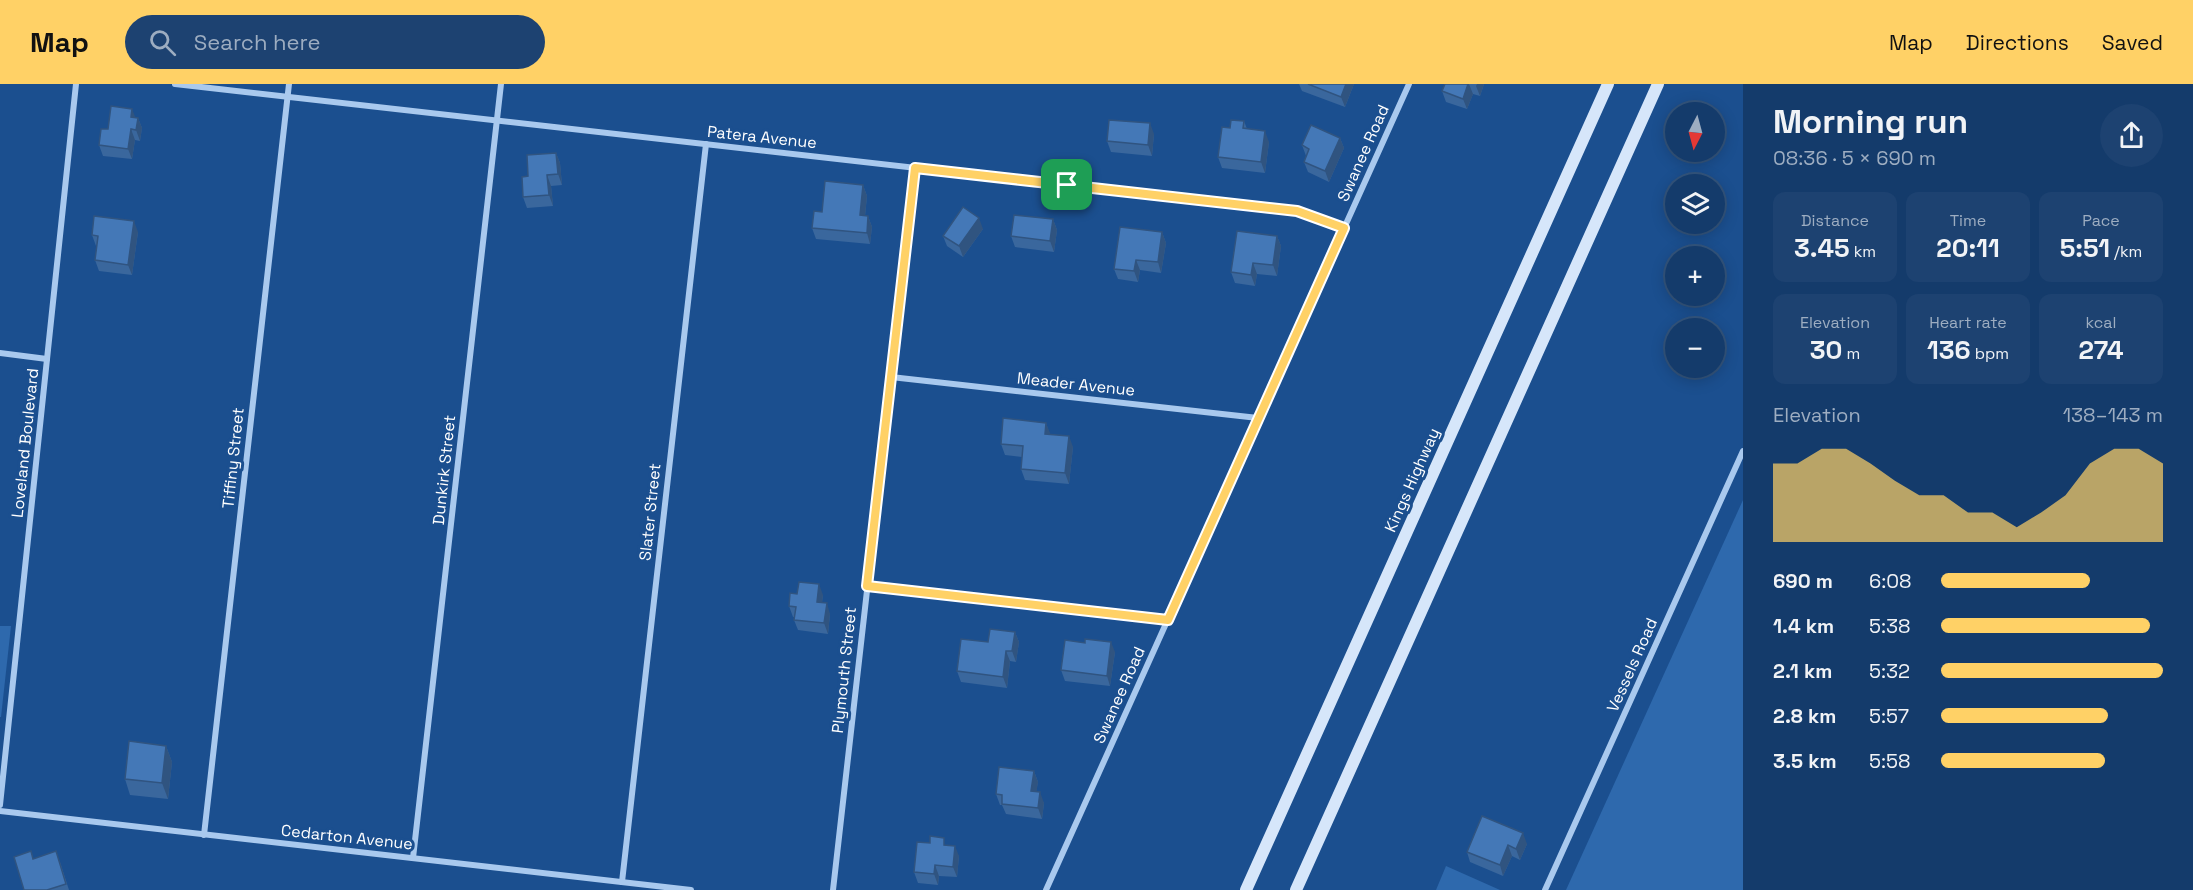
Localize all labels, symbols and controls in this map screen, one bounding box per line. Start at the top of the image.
search box [125,15,545,69]
text: Map [30,24,89,60]
icon: search [146,26,179,59]
text: Search here [194,28,321,56]
text: Map [1889,29,1933,56]
text: Directions [1966,29,2069,56]
text: Saved [2102,29,2163,56]
street label: Swanee Road [1332,101,1394,205]
text: Morning run [1773,101,1968,143]
north arrow [1665,102,1725,162]
map controls [1665,102,1725,378]
button: share [2100,104,2163,167]
street label: Patera Avenue [706,121,818,153]
text: 08:36 · 5 × 690 m [1773,145,1936,171]
pin [1041,159,1092,210]
icon: arrive [1050,168,1083,201]
button: layers [1665,174,1725,234]
text: Distance [1801,210,1869,231]
text: Time [1950,210,1986,231]
text: Pace [2082,210,2120,231]
text: 3.45 [1794,231,1850,265]
text: 20:11 [1936,231,2000,265]
text: 5:51 [2060,231,2110,265]
text: km [1850,241,1876,262]
text: /km [2110,241,2142,262]
button: + [1665,246,1725,306]
text: Elevation [1800,312,1870,333]
text: Heart rate [1929,312,2007,333]
text: kcal [2086,312,2116,333]
button: − [1665,318,1725,378]
text: 30 [1810,333,1842,367]
text: 136 [1927,333,1971,367]
text: 274 [2079,333,2123,367]
text: m [1842,343,1860,364]
text: bpm [1971,343,2009,364]
street label: Loveland Boulevard [7,367,43,519]
street label: Meader Avenue [1016,367,1136,401]
text: Elevation [1773,402,1861,428]
text: 138–143 m [2063,402,2163,428]
street label: Tiffiny Street [217,406,249,510]
street label: Dunkirk Street [428,414,460,526]
street label: Kings Highway [1380,424,1444,536]
street label: Slater Street [634,462,666,562]
text: 690 m [1773,568,1833,594]
text: 6:08 [1869,568,1912,594]
street label: Plymouth Street [827,606,861,734]
text: 1.4 km [1773,613,1834,639]
text: 5:38 [1869,613,1911,639]
street label: Vessels Road [1602,615,1662,715]
street label: Swanee Road [1088,643,1150,747]
text: 2.1 km [1773,658,1832,684]
text: 5:32 [1869,658,1910,684]
text: 2.8 km [1773,703,1836,729]
text: 5:57 [1869,703,1909,729]
text: 3.5 km [1773,748,1837,774]
text: 5:58 [1869,748,1910,774]
street label: Cedarton Avenue [280,820,414,854]

